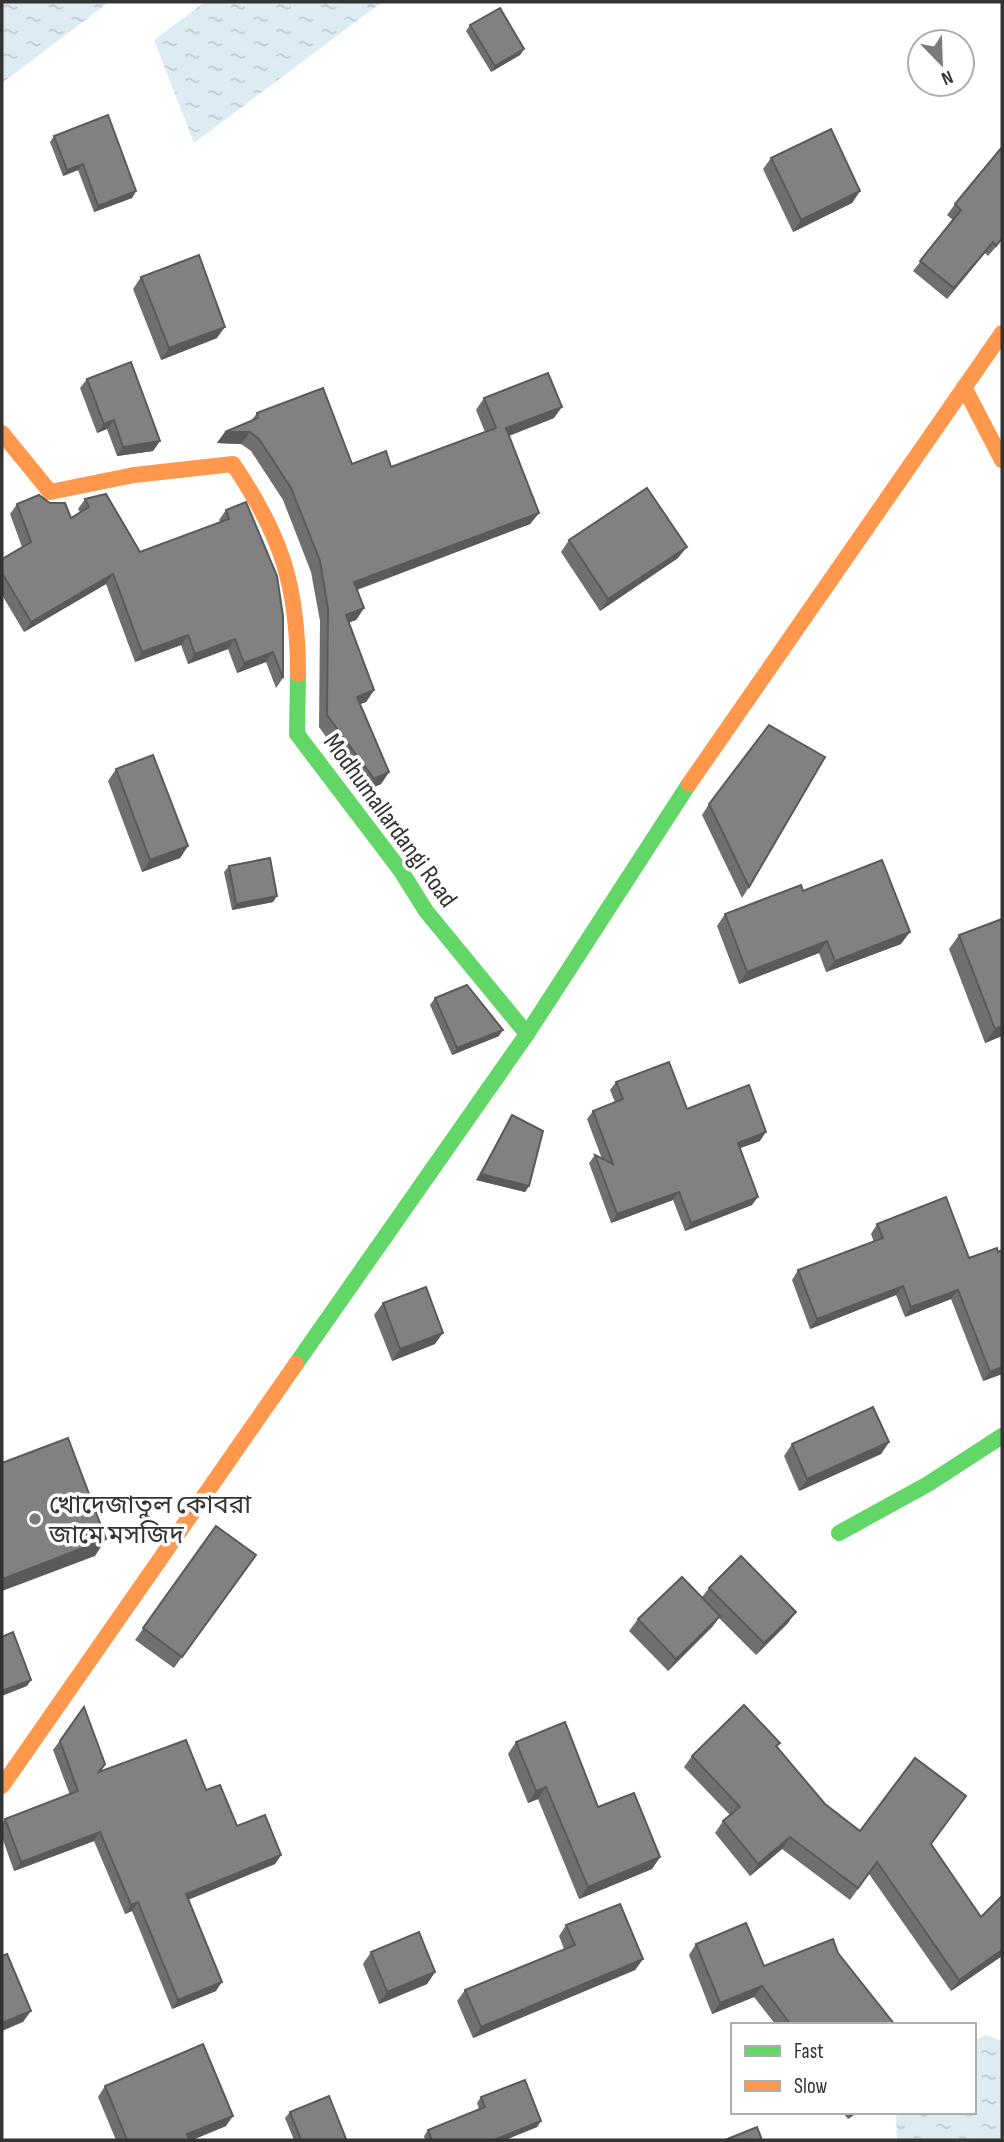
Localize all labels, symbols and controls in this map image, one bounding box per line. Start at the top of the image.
north arrow [906,28,976,98]
text: N [938,65,956,90]
street label: Modhumallardangi Road [316,728,463,914]
place label: খোদেজাতুল কোবরা জামে মসজিদ [48,1490,252,1551]
marker: খোদেজাতুল কোবরা জামে মসজিদ [27,1511,43,1527]
legend [731,2023,976,2114]
text: Fast [794,2039,824,2064]
text: Slow [794,2074,828,2099]

